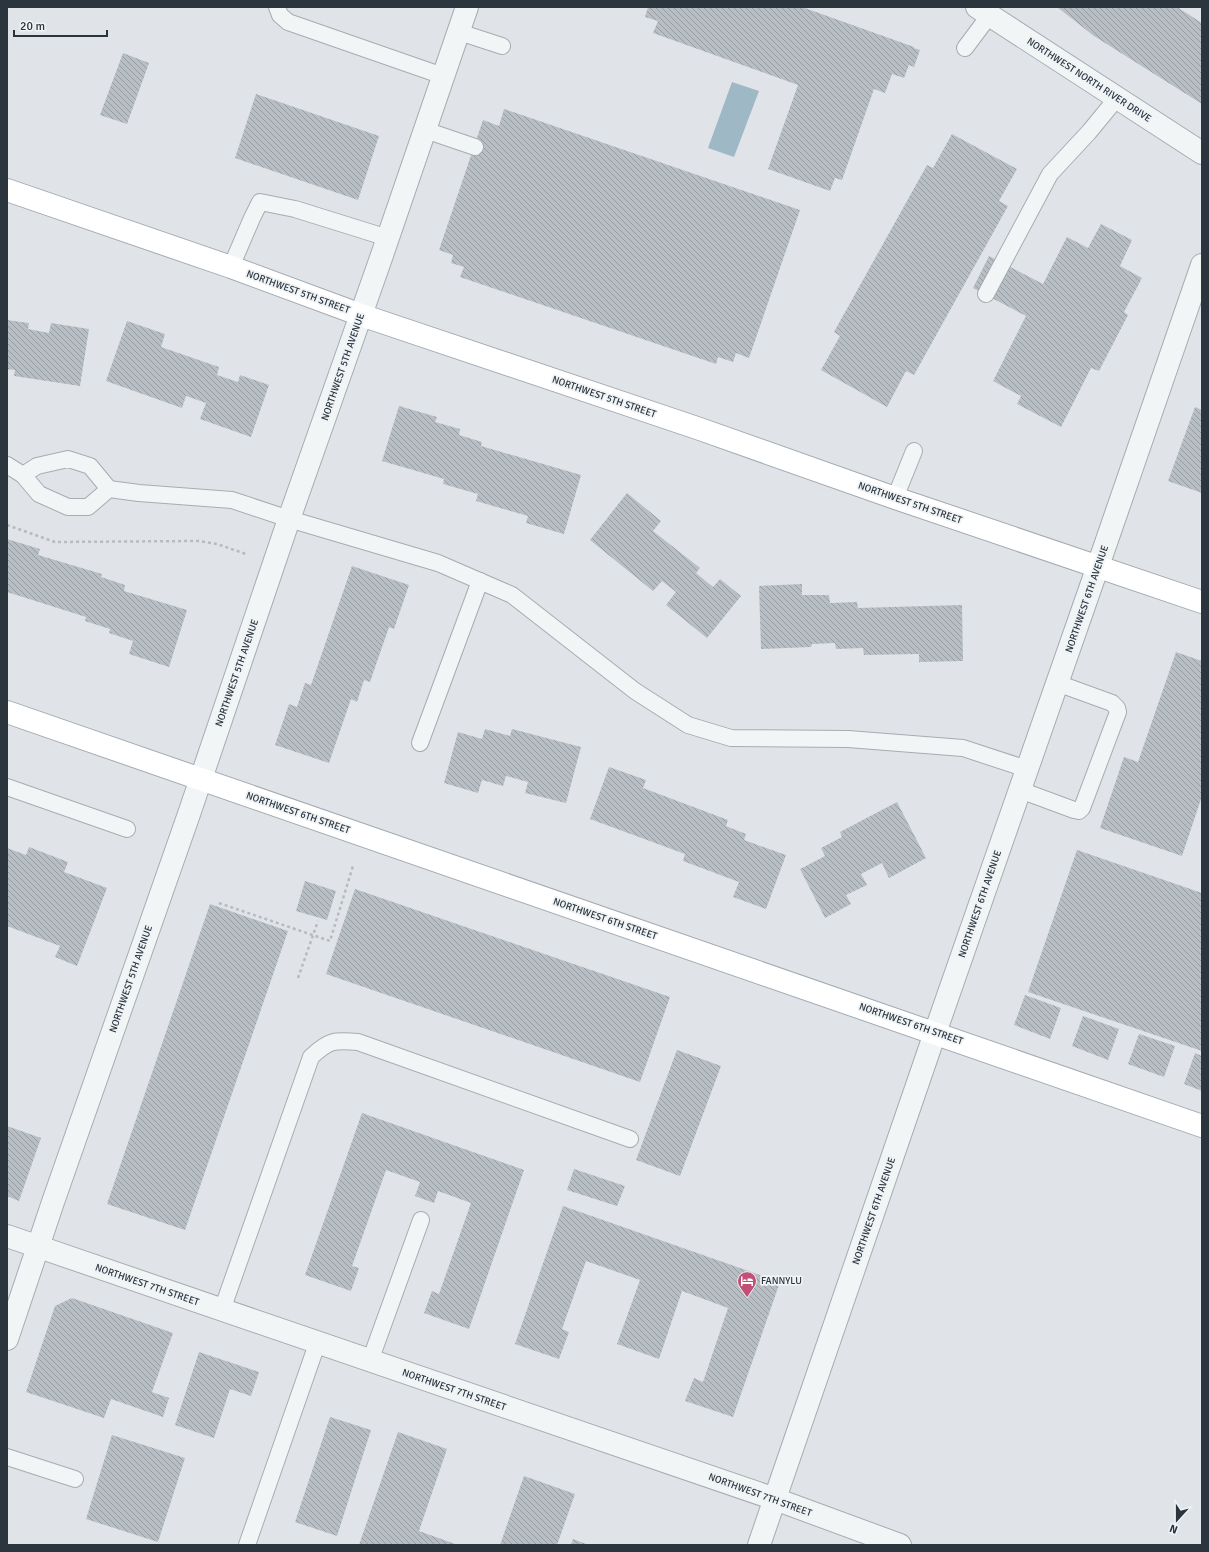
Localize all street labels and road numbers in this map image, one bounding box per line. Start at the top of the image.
street label: NORTHWEST NORTH RIVER DRIVE [1025,35,1154,125]
street label: NORTHWEST 5TH STREET [245,268,351,316]
street label: NORTHWEST 5TH AVENUE [319,311,367,422]
street label: NORTHWEST 5TH STREET [550,374,658,420]
street label: NORTHWEST 5TH STREET [856,480,964,526]
street label: NORTHWEST 6TH AVENUE [1063,543,1111,654]
street label: NORTHWEST 5TH AVENUE [213,617,261,728]
street label: NORTHWEST 6TH STREET [244,790,352,836]
street label: NORTHWEST 6TH AVENUE [956,848,1004,959]
street label: NORTHWEST 6TH STREET [551,896,659,942]
street label: NORTHWEST 5TH AVENUE [107,923,155,1034]
street label: NORTHWEST 6TH STREET [857,1001,965,1047]
street label: NORTHWEST 6TH AVENUE [850,1155,898,1266]
street label: NORTHWEST 7TH STREET [93,1262,201,1308]
street label: NORTHWEST 7TH STREET [400,1367,508,1413]
street label: NORTHWEST 7TH STREET [707,1471,813,1519]

